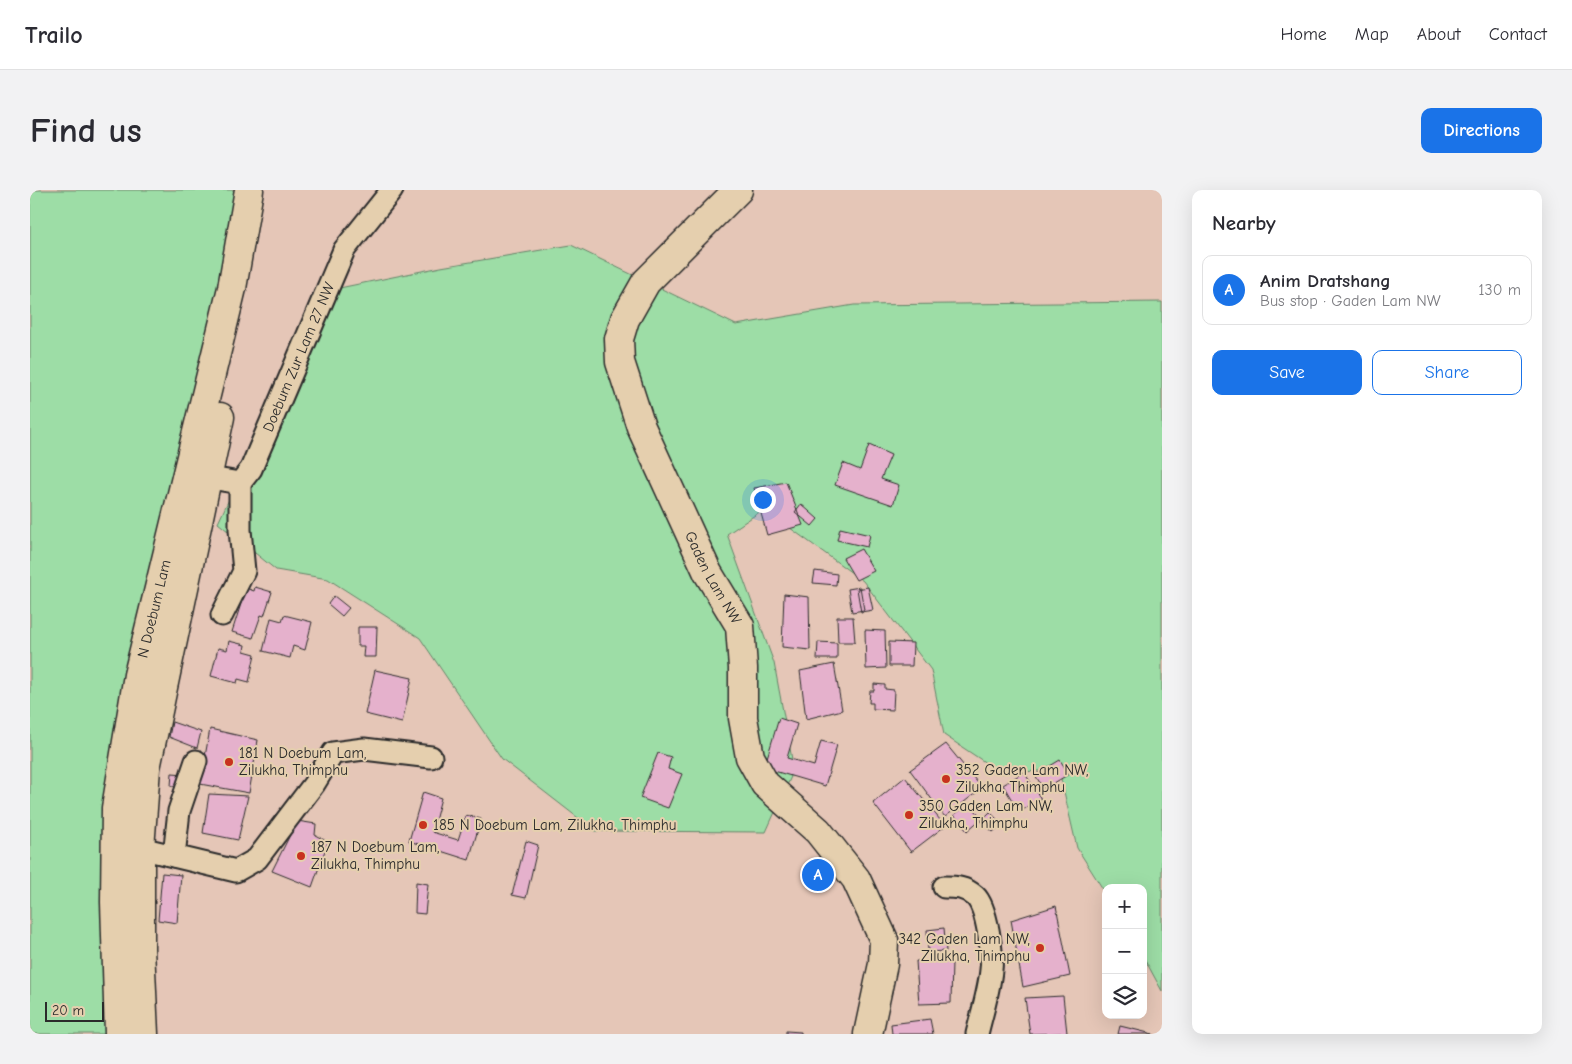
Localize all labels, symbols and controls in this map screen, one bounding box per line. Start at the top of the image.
text: Trailo [25,21,83,49]
text: Home [1280,24,1327,45]
text: Map [1355,24,1389,45]
text: About [1417,24,1461,45]
text: Contact [1489,24,1547,45]
button: Directions [1421,108,1542,153]
text: Find us [30,110,142,151]
text: Nearby [1212,211,1276,235]
text: Anim Dratshang [1260,270,1391,292]
street label: Doebum Zur Lam 27 NW [259,280,338,435]
text: A [1225,281,1233,299]
text: 130 m [1478,281,1521,299]
text: Bus stop · Gaden Lam NW [1260,292,1441,310]
button: Save [1212,350,1362,395]
button: Share [1372,350,1522,395]
your location [750,487,776,513]
street label: Gaden Lam NW [681,529,746,627]
street label: N Doebum Lam [133,558,175,660]
place label: 181 N Doebum Lam, Zilukha, Thimphu [239,744,366,779]
marker: 181 N Doebum Lam, Zilukha, Thimphu [223,756,235,768]
place label: 352 Gaden Lam NW, Zilukha, Thimphu [956,761,1088,796]
marker: 352 Gaden Lam NW, Zilukha, Thimphu [940,773,952,785]
place label: 350 Gaden Lam NW, Zilukha, Thimphu [919,797,1053,832]
marker: 350 Gaden Lam NW, Zilukha, Thimphu [903,809,915,821]
place label: 185 N Doebum Lam, Zilukha, Thimphu [433,816,676,834]
marker: 185 N Doebum Lam, Zilukha, Thimphu [417,819,429,831]
place label: 187 N Doebum Lam, Zilukha, Thimphu [311,838,440,873]
marker: 187 N Doebum Lam, Zilukha, Thimphu [295,850,307,862]
pin: A [802,856,834,894]
map controls [1102,884,1147,1019]
button: + [1102,884,1147,929]
button: − [1102,929,1147,974]
place label: 342 Gaden Lam NW, Zilukha, Thimphu [898,930,1030,965]
marker: 342 Gaden Lam NW, Zilukha, Thimphu [1034,942,1046,954]
button: layers [1102,974,1147,1019]
scale bar [45,999,104,1022]
text: 20 m [52,1002,84,1019]

